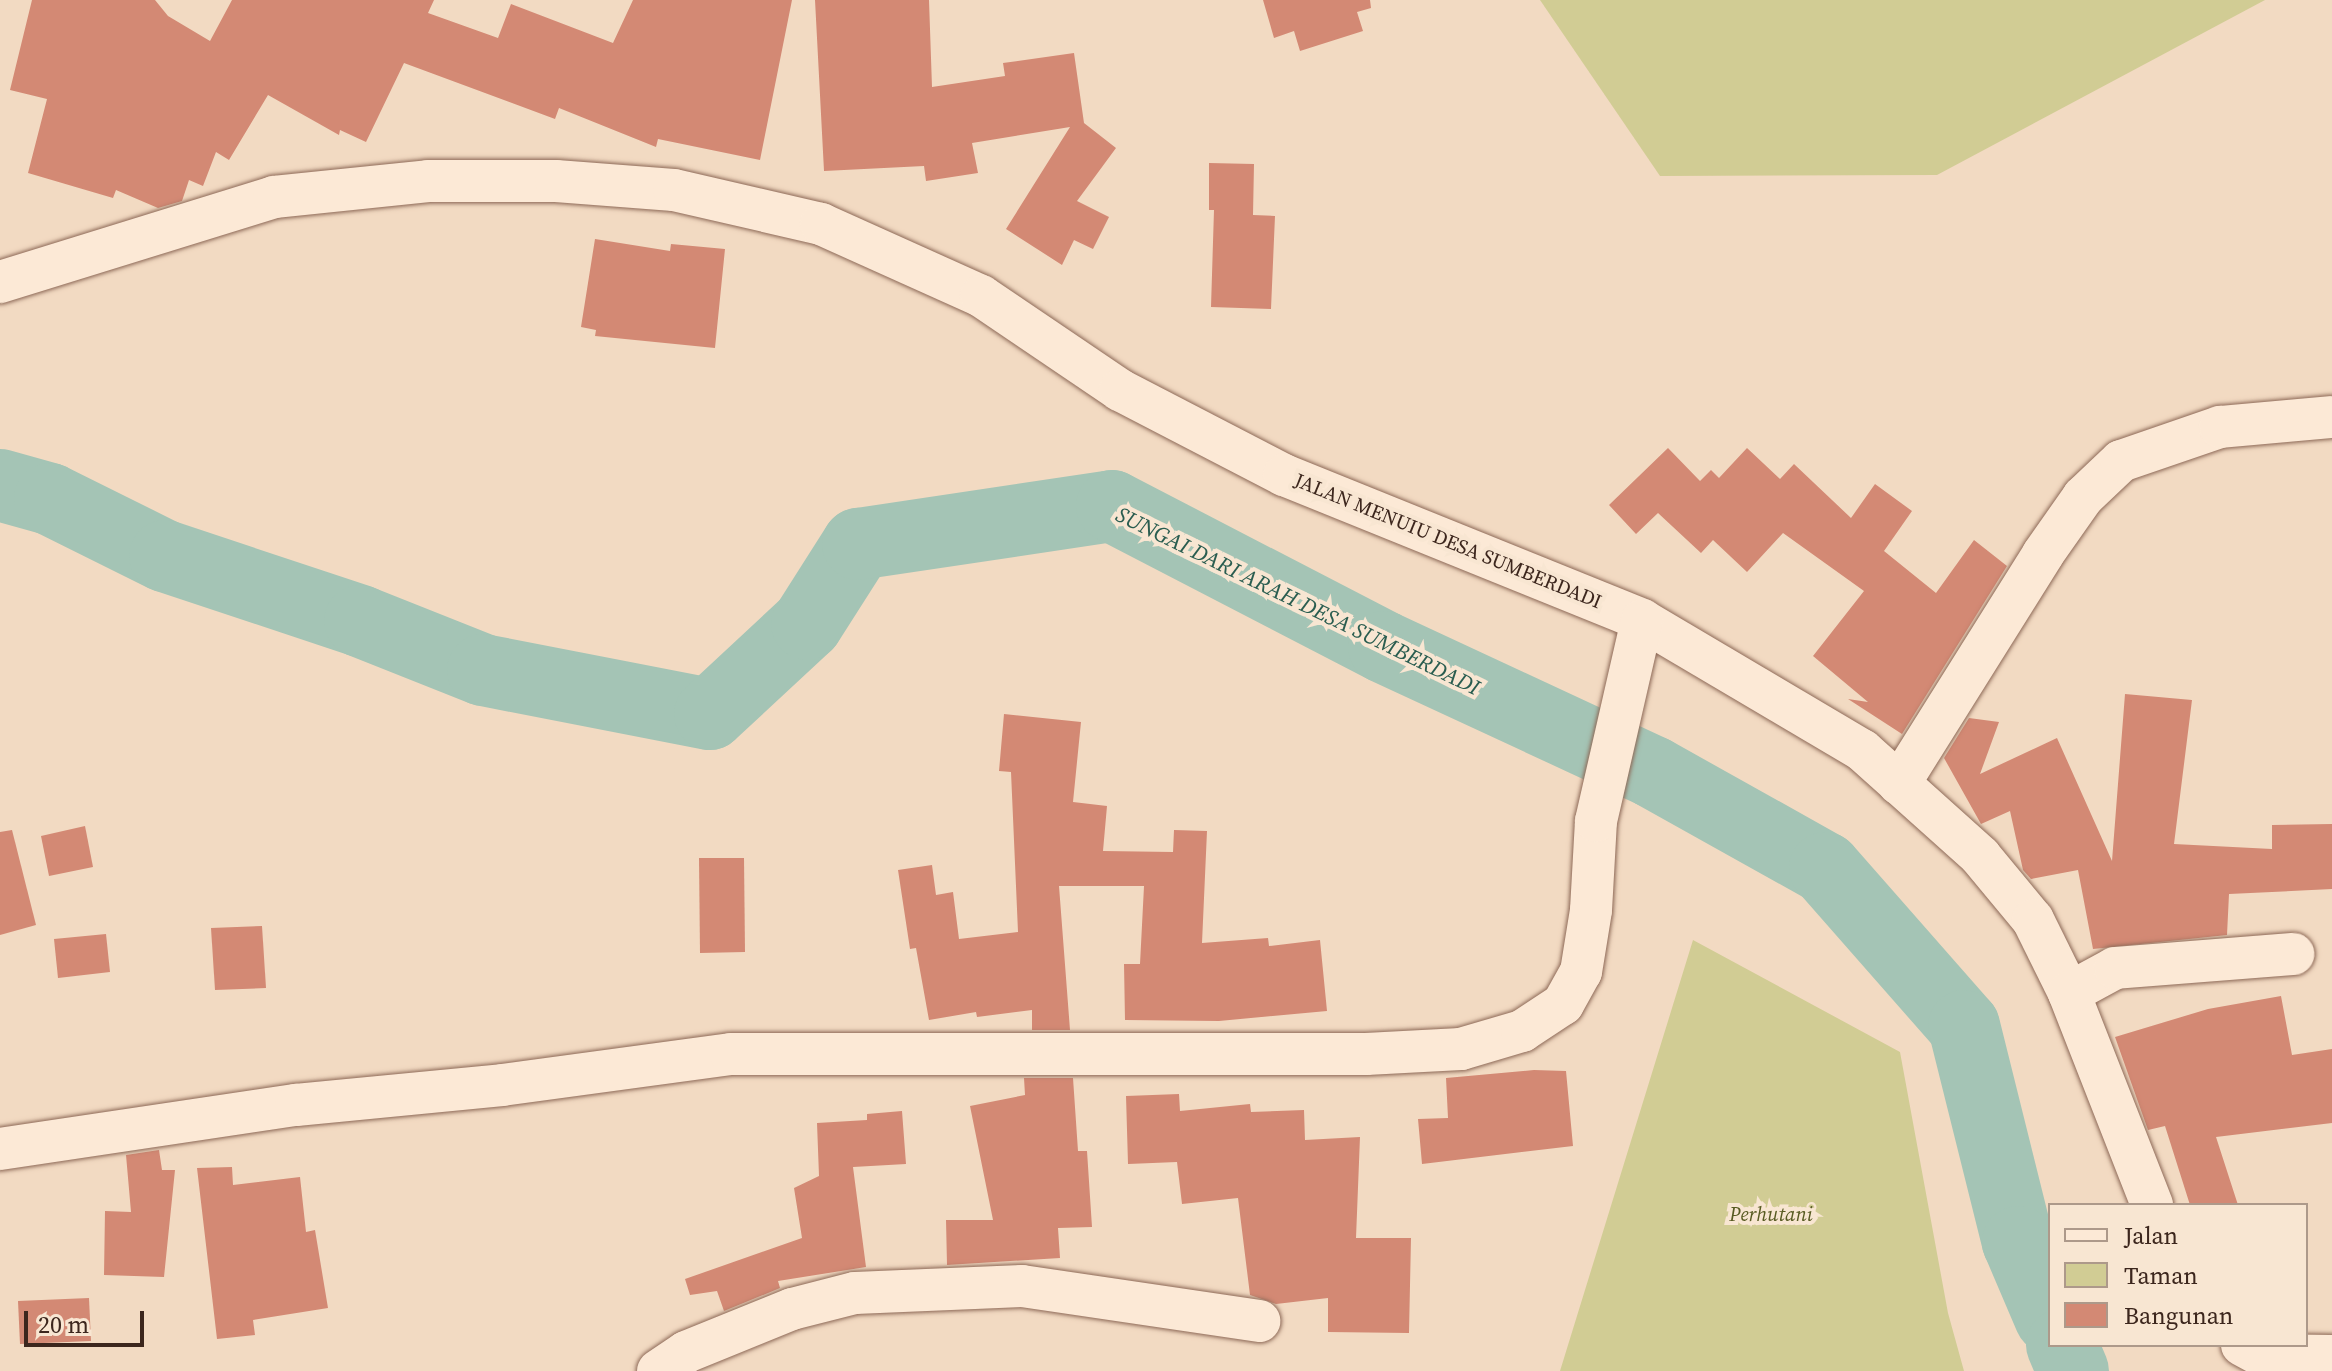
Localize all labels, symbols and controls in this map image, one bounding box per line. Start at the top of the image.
street label: JALAN MENUIU DESA SUMBERDADI [1291,468,1605,614]
water label: SUNGAI DARI ARAH DESA SUMBERDADI [1112,501,1484,701]
park label: Perhutani [1729,1202,1813,1226]
legend [2048,1203,2308,1347]
text: Jalan [2124,1219,2178,1252]
text: Taman [2124,1259,2198,1292]
scale bar [28,1295,148,1345]
text: Bangunan [2124,1299,2233,1332]
text: 20 m [38,1308,89,1341]

